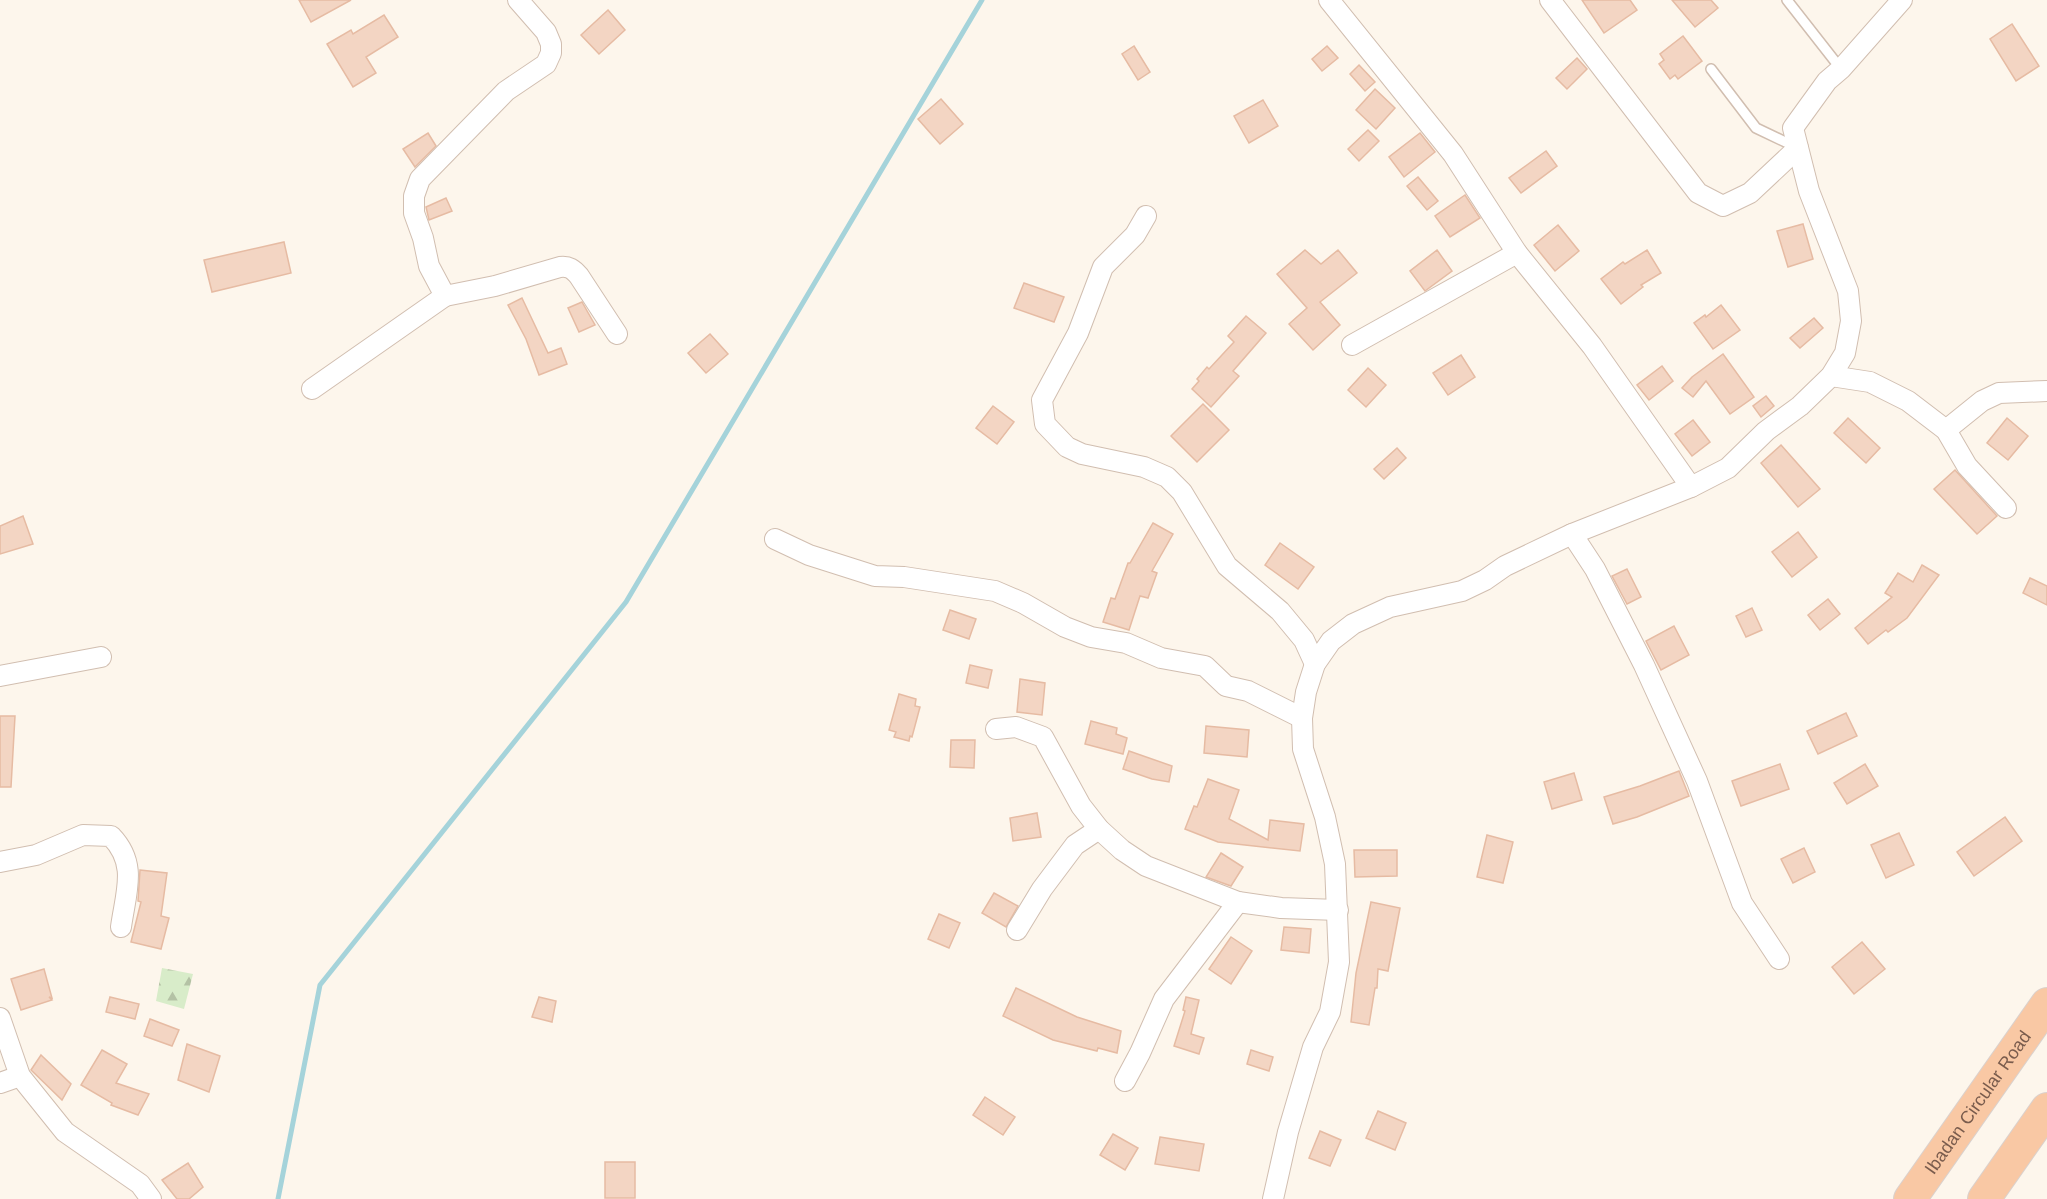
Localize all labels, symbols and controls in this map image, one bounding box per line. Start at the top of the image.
street label: Ibadan Circular Road [1921,1027,2035,1178]

